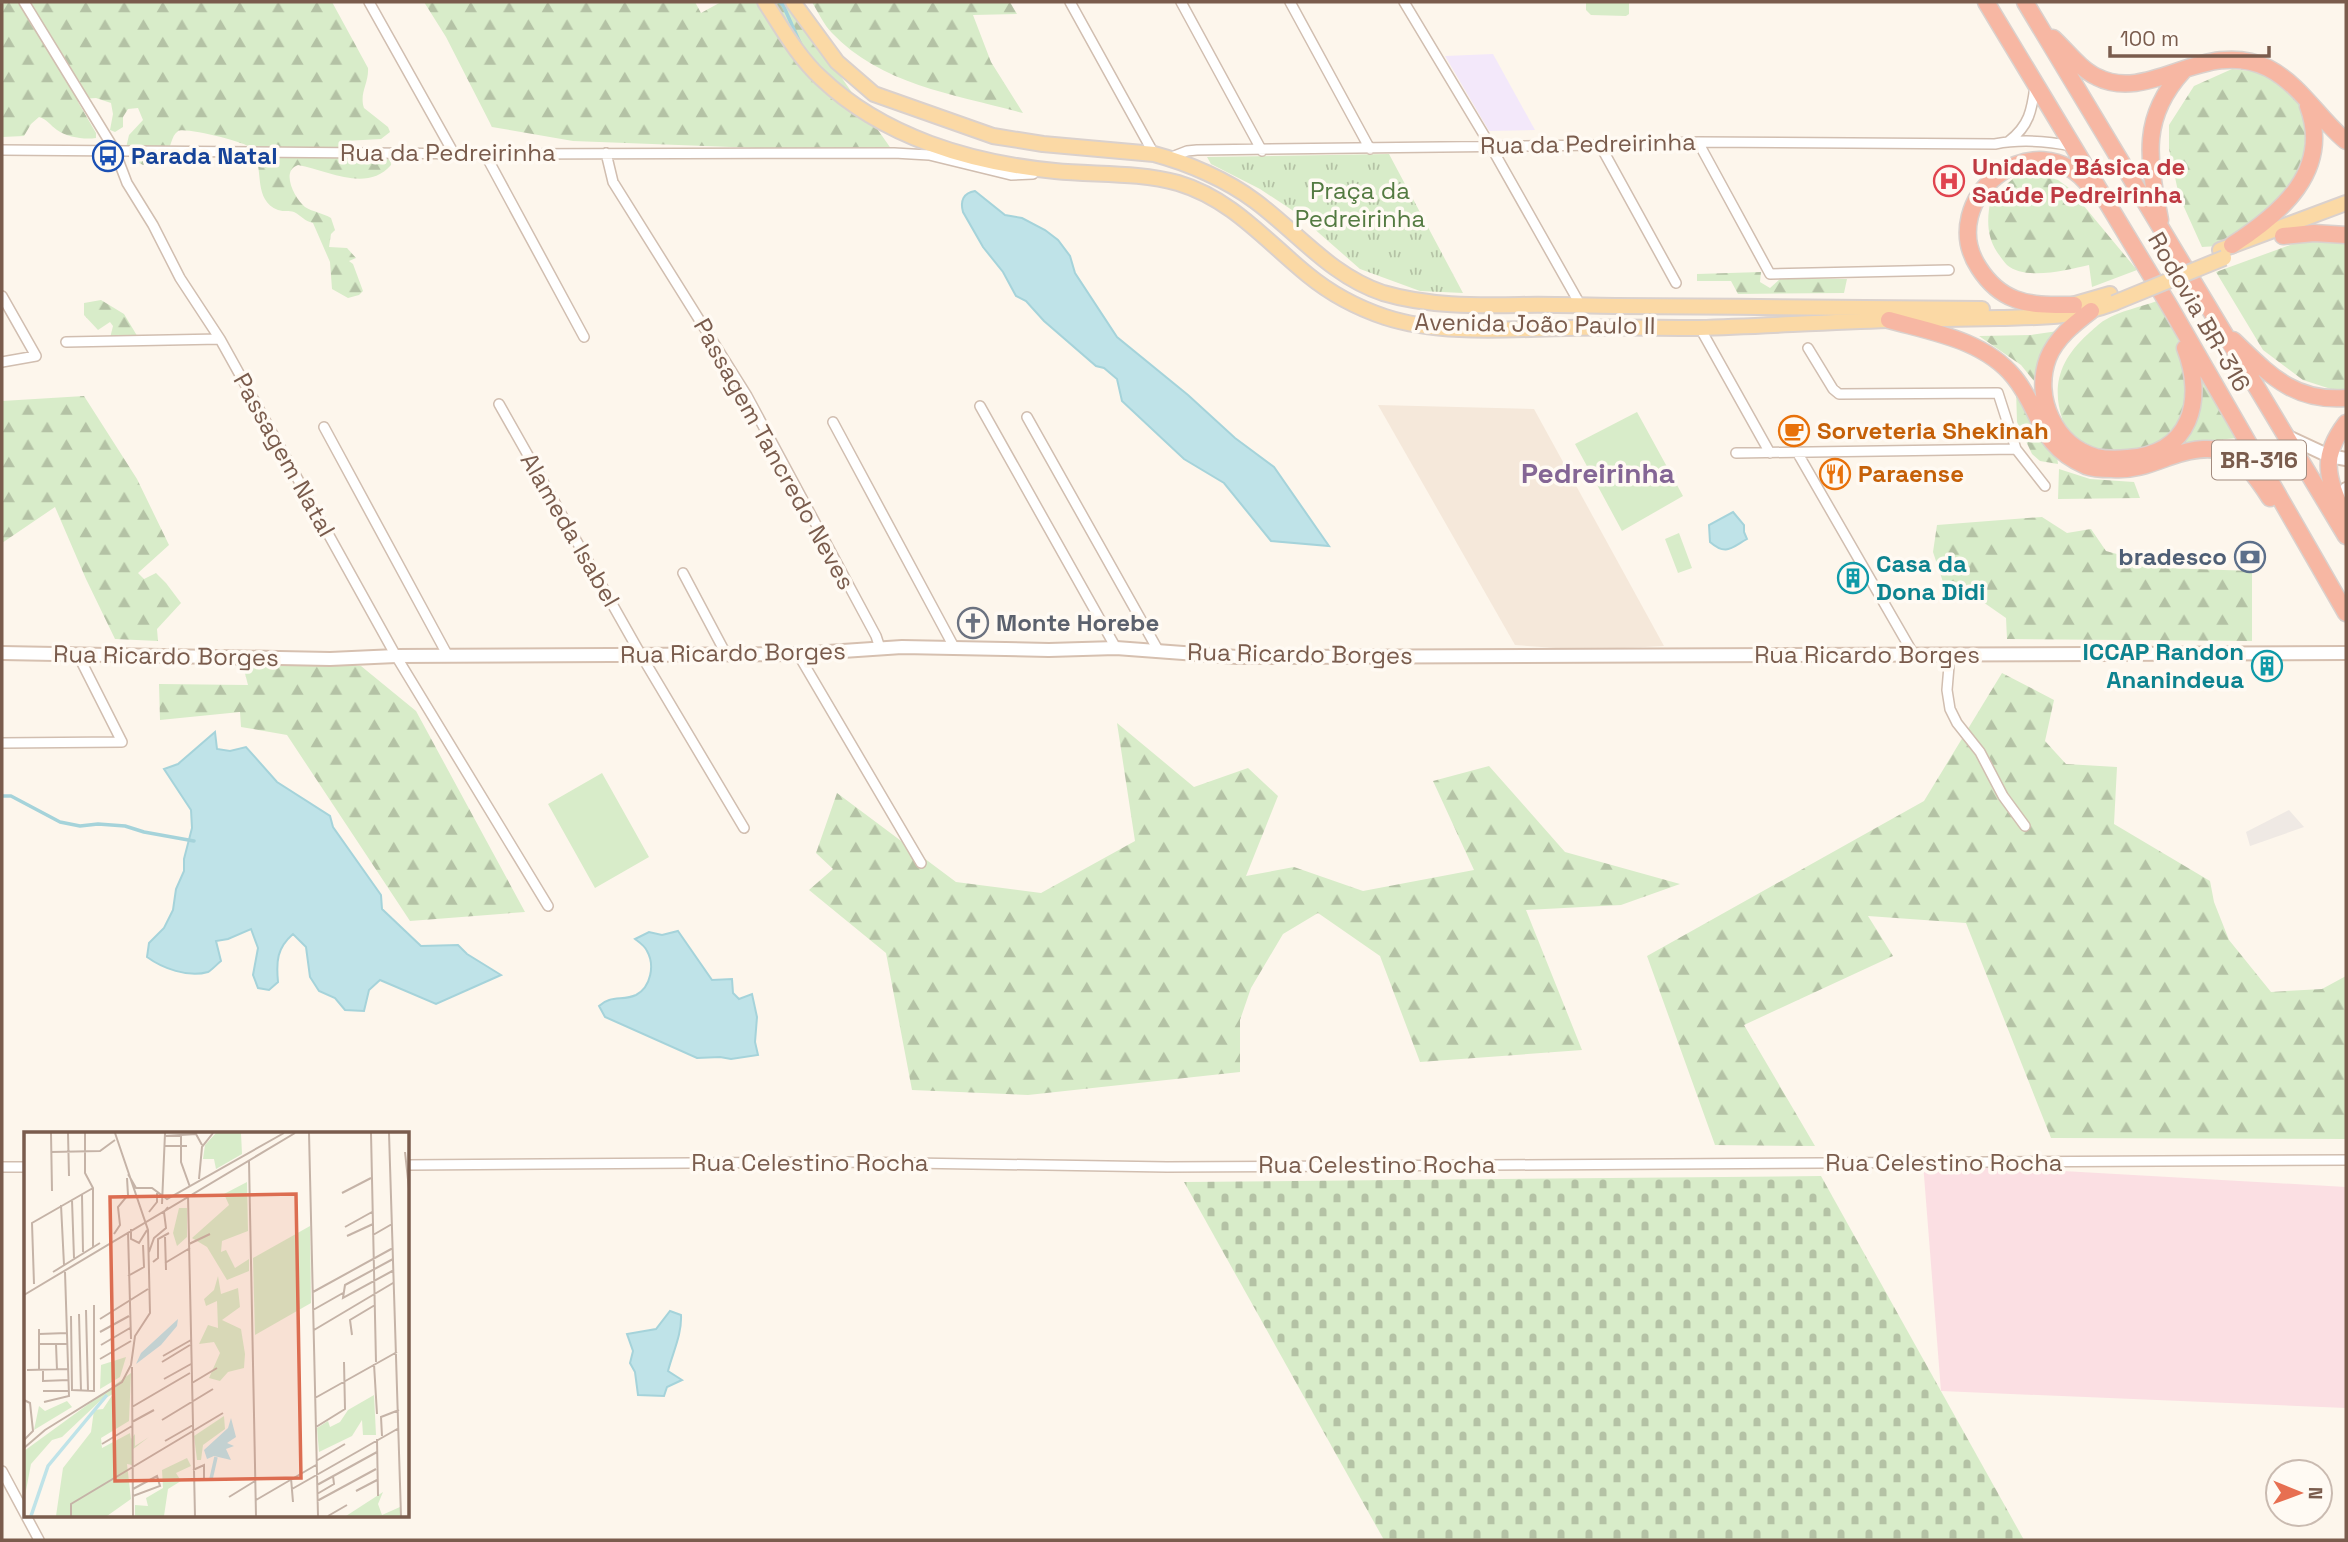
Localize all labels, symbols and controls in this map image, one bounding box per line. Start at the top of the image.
scale bar [2110,14,2269,58]
text: 100 m [2120,25,2179,52]
street label: Rua da Pedreirinha [1480,126,1696,161]
street label: Rua da Pedreirinha [340,137,556,168]
bus stop icon: Parada Natal [91,139,125,173]
place label: Parada Natal [131,140,278,171]
place label: Unidade Básica de Saúde Pedreirinha [1972,151,2185,210]
hospital icon: Unidade Básica de Saúde Pedreirinha [1932,164,1966,198]
park label: Praça da Pedreirinha [1295,175,1425,234]
street label: Rodovia BR-316 [2141,226,2258,397]
street label: Avenida João Paulo II [1414,306,1656,341]
street label: Passagem Tancredo Neves [687,313,862,595]
street label: Passagem Natal [227,367,342,542]
cafe icon: Sorveteria Shekinah [1777,414,1811,448]
place label: Sorveteria Shekinah [1817,415,2049,446]
road number: BR-316 [2212,440,2306,480]
street label: Alameda Isabel [514,447,627,612]
district label: Pedreirinha [1521,455,1675,491]
restaurant icon: Paraense [1818,457,1852,491]
place label: Paraense [1858,458,1964,489]
bank icon: bradesco [2233,540,2267,574]
place label: bradesco [2118,541,2227,572]
place label: Casa da Dona Didi [1876,548,1986,607]
building icon: Casa da Dona Didi [1836,561,1870,595]
church icon: Monte Horebe [956,606,990,640]
place label: Monte Horebe [996,607,1159,638]
street label: Rua Ricardo Borges [620,635,846,670]
street label: Rua Ricardo Borges [1187,636,1413,671]
place label: ICCAP Randon Ananindeua [2083,636,2244,695]
street label: Rua Ricardo Borges [53,638,279,673]
street label: Rua Ricardo Borges [1754,639,1980,670]
building icon: ICCAP Randon Ananindeua [2250,649,2284,683]
inset map [24,1132,410,1518]
street label: Rua Celestino Rocha [691,1147,929,1178]
street label: Rua Celestino Rocha [1825,1147,2063,1178]
street label: Rua Celestino Rocha [1258,1149,1496,1180]
north arrow [2264,1458,2334,1528]
text: N [2303,1487,2328,1500]

